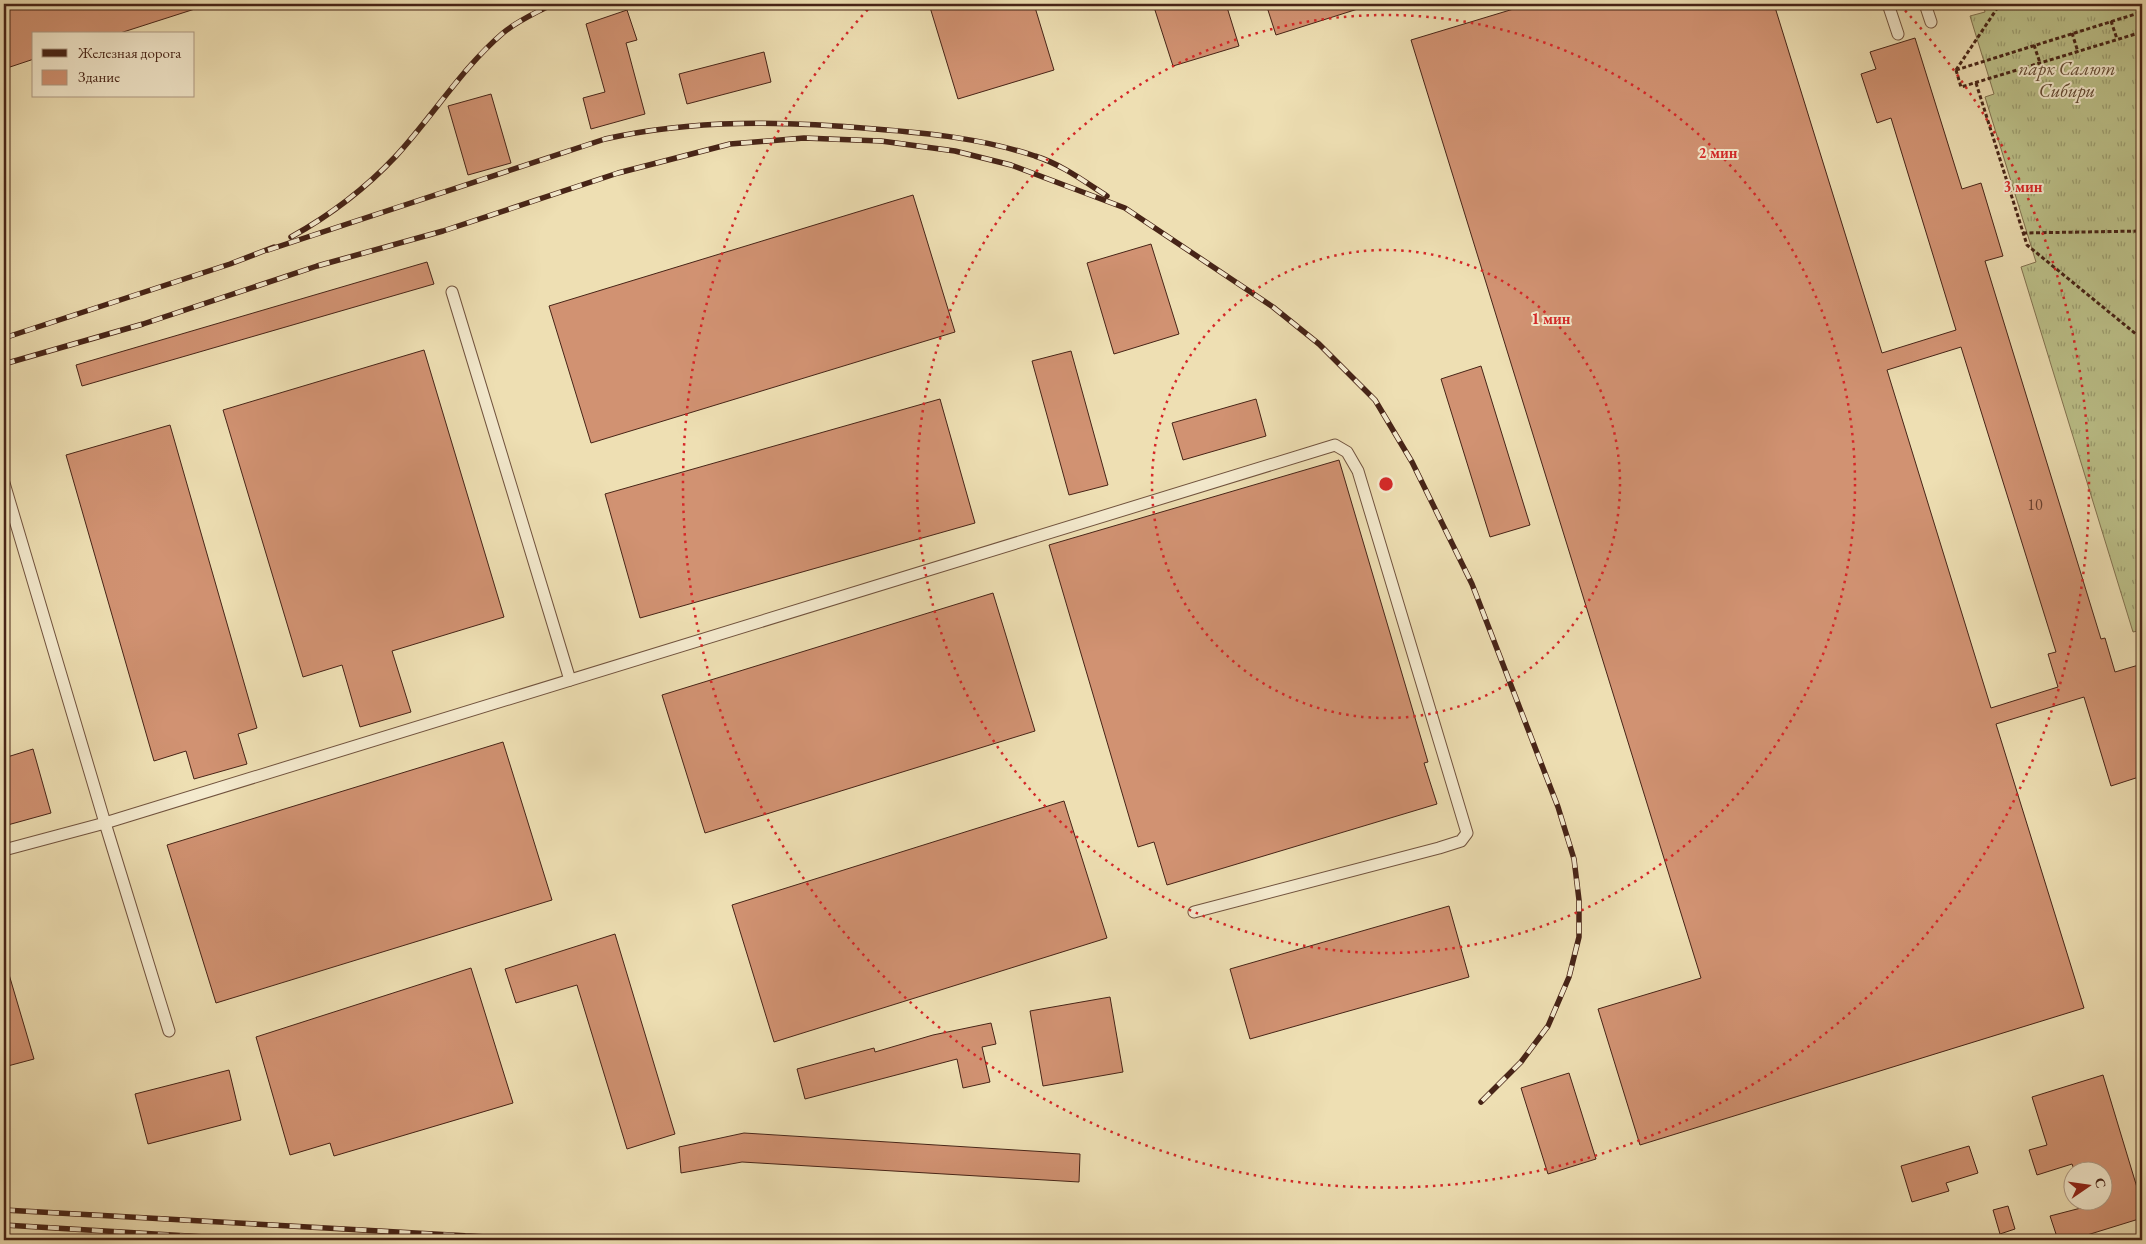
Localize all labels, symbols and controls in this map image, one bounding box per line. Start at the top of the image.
legend [32,32,195,98]
text: Железная дорога [77,43,181,62]
park label: парк Салют Сибири [2019,56,2115,103]
text: Здание [78,67,120,86]
text: 2 мин [1698,143,1738,162]
text: 3 мин [2003,177,2043,196]
text: 1 мин [1531,309,1571,328]
centre of rings [1377,475,1395,493]
house number: 10 [2027,494,2043,515]
north arrow [2064,1162,2114,1212]
text: С [2091,1176,2111,1190]

